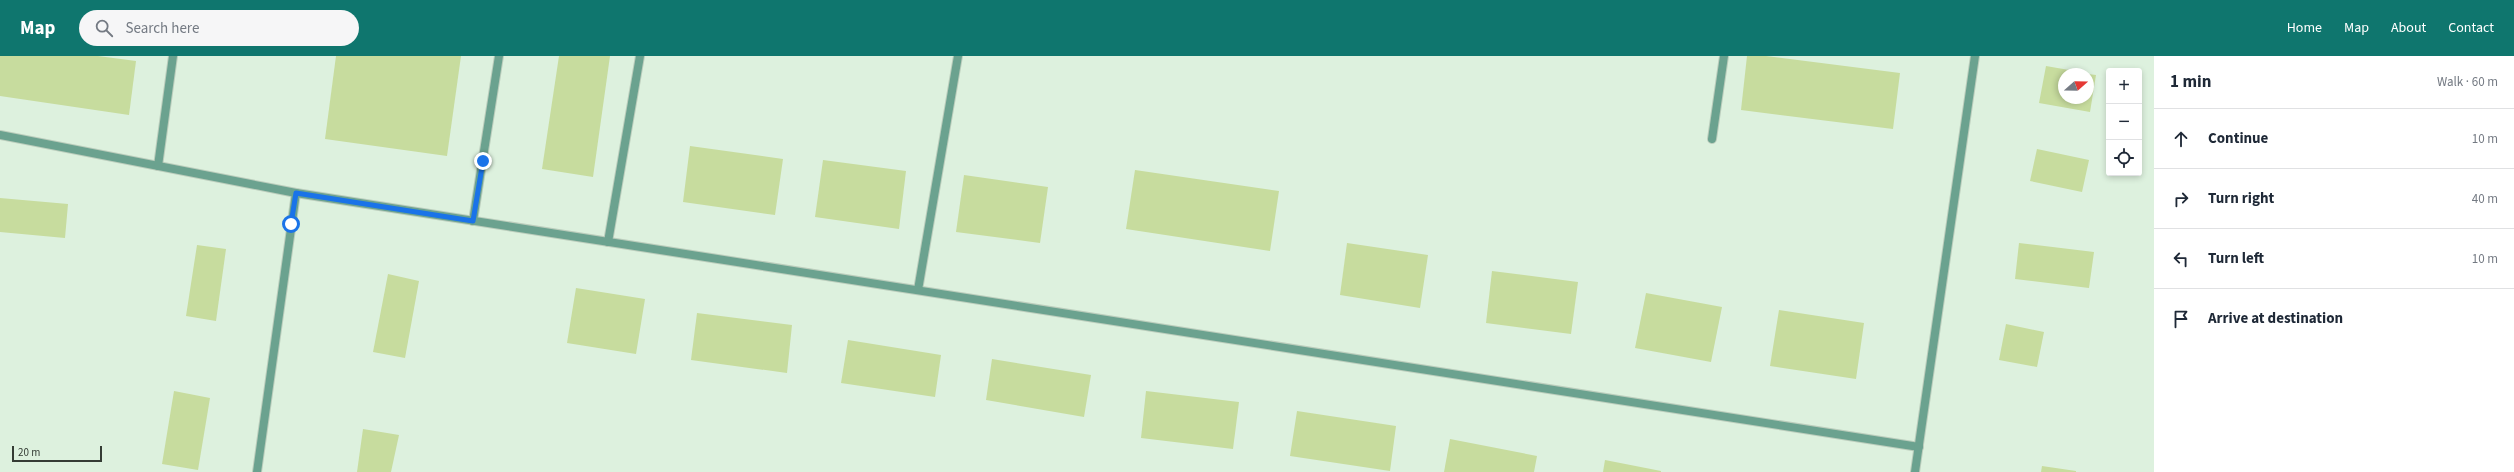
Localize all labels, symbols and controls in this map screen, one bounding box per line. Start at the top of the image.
search box [79,10,359,46]
text: Map [20,15,55,42]
icon: search [93,17,115,39]
text: Search here [125,18,199,39]
text: Home [2287,18,2322,38]
text: Map [2344,18,2369,38]
text: About [2391,18,2426,38]
text: Contact [2448,18,2494,38]
north arrow [2058,68,2094,104]
map controls [2106,68,2142,176]
button: + [2106,68,2142,104]
text: 1 min [2170,70,2211,94]
text: Walk · 60 m [2437,73,2498,91]
button: − [2106,104,2142,140]
icon: ahead [2170,128,2192,150]
text: Continue [2208,128,2268,149]
text: 10 m [2472,130,2498,148]
button: locate [2106,140,2142,176]
route end [474,152,492,170]
icon: right [2170,188,2192,210]
text: Turn right [2208,188,2274,209]
text: 40 m [2472,190,2498,208]
route start [282,215,300,233]
icon: left [2170,248,2192,270]
text: Turn left [2208,248,2264,269]
text: 10 m [2472,250,2498,268]
icon: arrive [2170,308,2192,330]
text: Arrive at destination [2208,308,2343,329]
scale bar [12,444,102,463]
text: 20 m [18,445,40,460]

